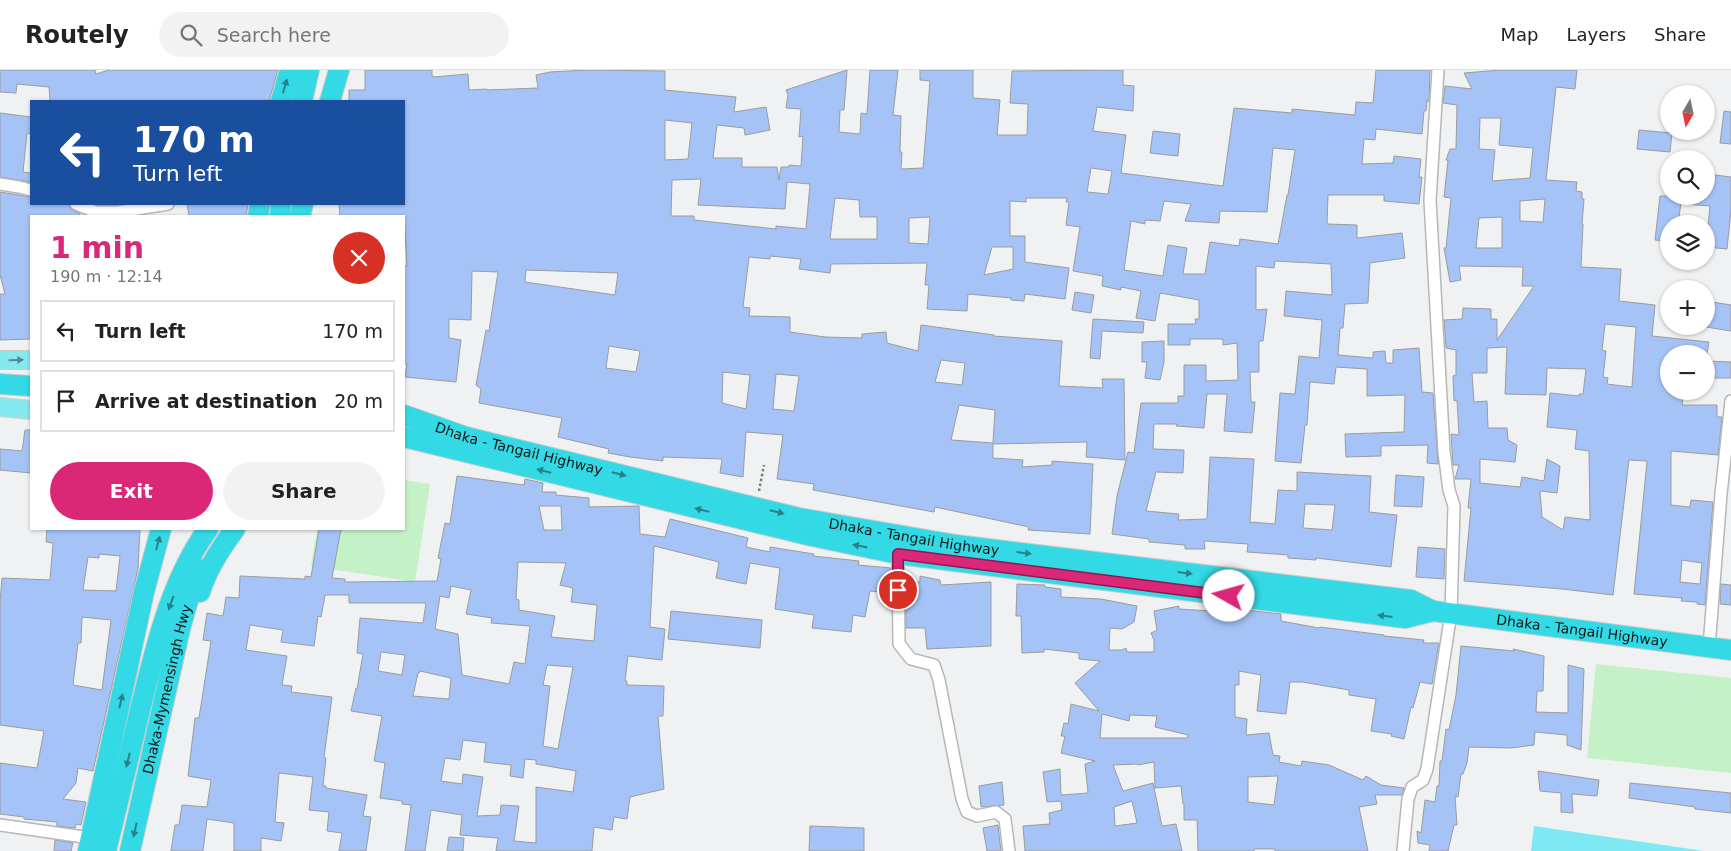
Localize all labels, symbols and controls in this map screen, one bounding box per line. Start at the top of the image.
search box [159,12,509,57]
text: Routely [25,21,129,49]
icon: search [177,21,205,49]
text: Search here [217,24,331,46]
text: Map [1500,24,1538,45]
text: Layers [1566,24,1626,45]
text: Share [1654,24,1706,45]
one-way arrow [282,78,290,93]
north arrow [1660,85,1715,140]
map controls [1660,85,1715,400]
icon: left [50,120,115,185]
text: 170 m [133,120,255,160]
button: search [1660,150,1715,205]
text: Turn left [133,161,222,186]
button: layers [1660,215,1715,270]
text: 1 min [50,230,144,265]
button: close [333,232,385,284]
text: 190 m · 12:14 [50,267,163,286]
button: + [1660,280,1715,335]
icon: left [52,317,80,345]
text: Turn left [95,320,186,342]
text: 170 m [322,320,383,342]
button: − [1660,345,1715,400]
one-way arrow [8,356,24,364]
icon: arrive [52,387,80,415]
text: Arrive at destination [95,390,317,412]
text: 20 m [334,390,383,412]
street label: Dhaka - Tangail Highway [433,419,604,478]
button: Exit [50,462,213,520]
button: Share [223,462,385,520]
one-way arrow [536,467,551,475]
one-way arrow [612,470,627,478]
one-way arrow [694,506,709,514]
one-way arrow [770,508,785,516]
street label: Dhaka - Tangail Highway [827,515,1000,558]
one-way arrow [154,535,162,550]
one-way arrow [852,542,868,550]
one-way arrow [1016,549,1032,557]
pin [877,569,919,611]
one-way arrow [1177,569,1193,577]
position arrow [1202,569,1254,621]
icon: arrive [884,576,912,604]
one-way arrow [167,596,174,611]
street label: Dhaka-Mymensingh Hwy [140,602,195,776]
street label: Dhaka - Tangail Highway [1495,611,1669,650]
one-way arrow [1377,612,1393,620]
one-way arrow [117,693,125,709]
one-way arrow [124,753,132,768]
one-way arrow [131,823,139,838]

